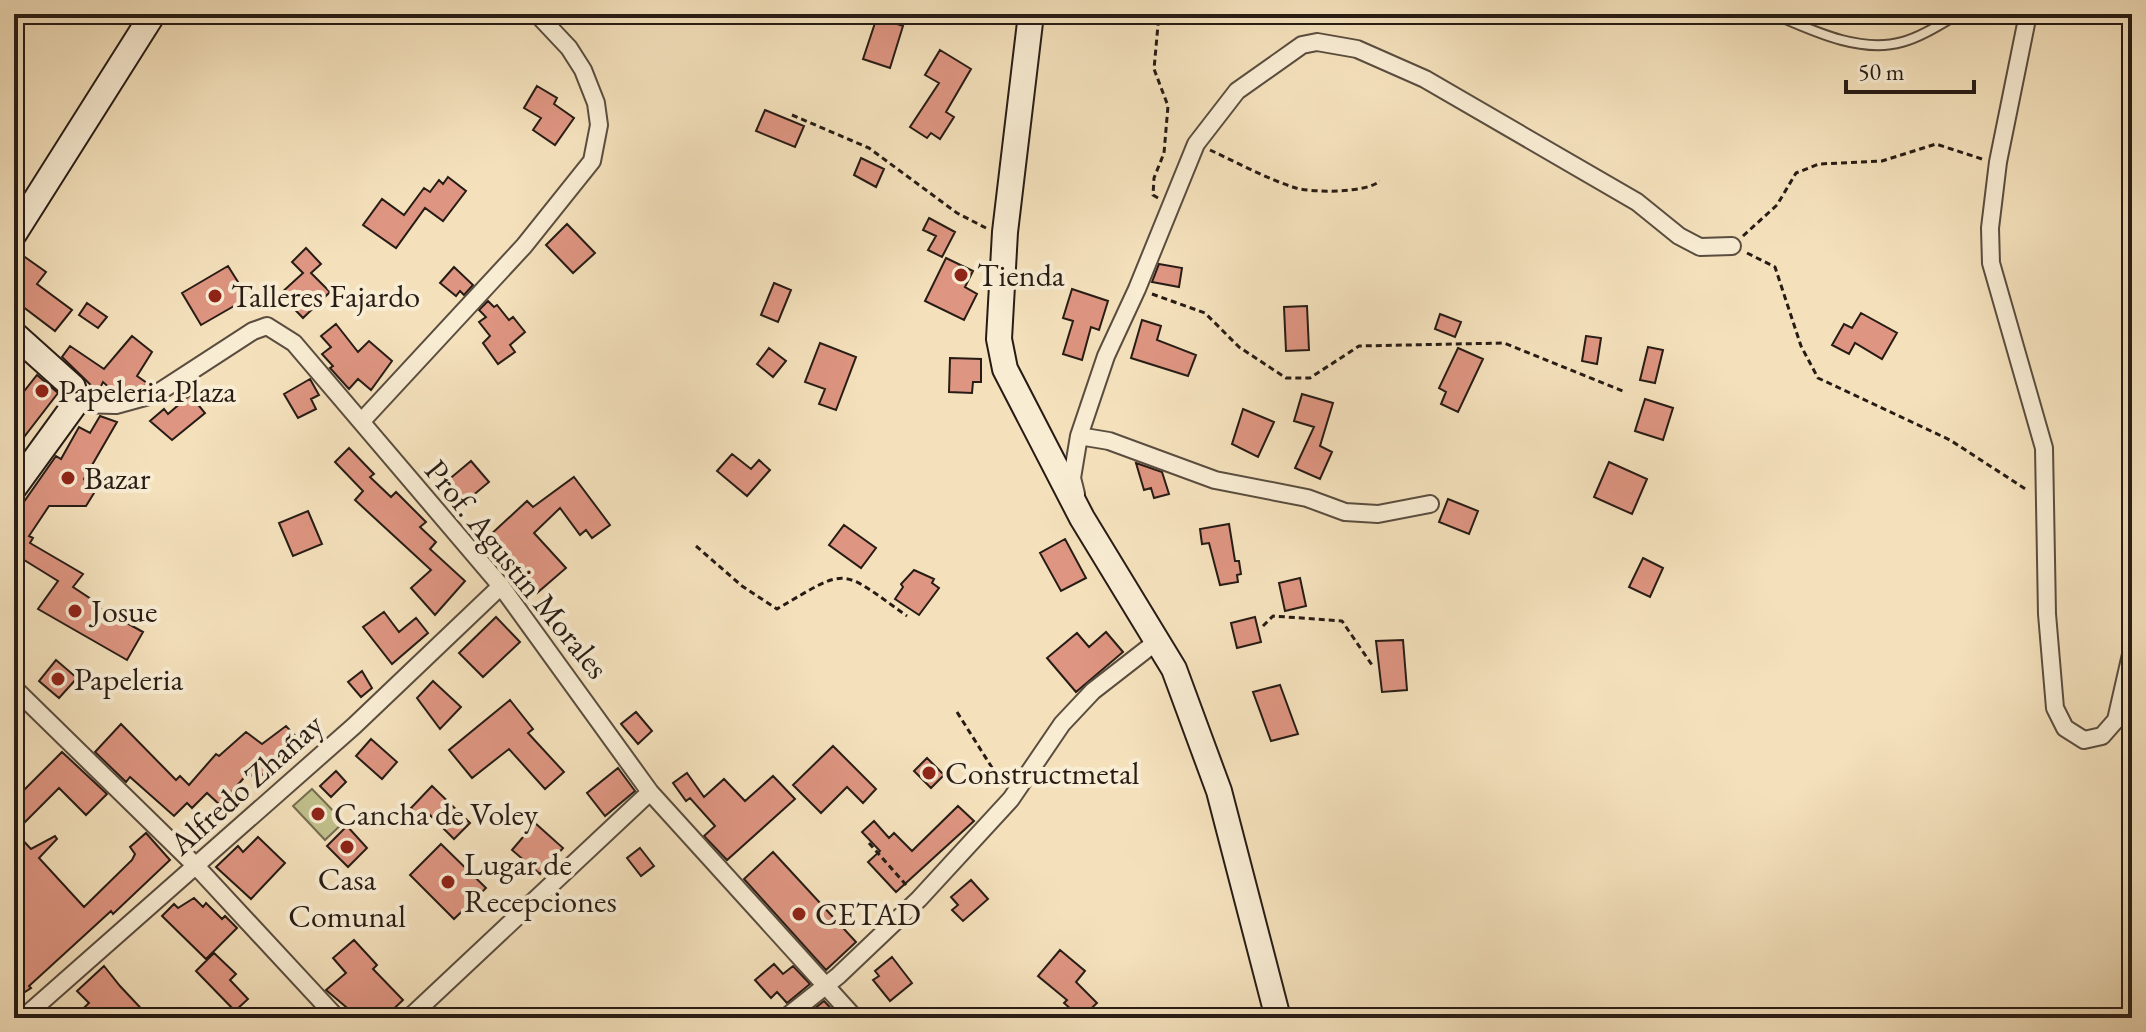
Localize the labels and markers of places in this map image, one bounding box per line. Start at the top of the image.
place label: Tienda [977,254,1065,296]
marker: Tienda [952,266,970,284]
place label: Talleres Fajardo [231,275,420,317]
marker: Talleres Fajardo [206,287,224,305]
place label: Papeleria Plaza [58,370,236,412]
marker: Papeleria Plaza [33,382,51,400]
place label: Bazar [84,457,151,499]
marker: Bazar [59,469,77,487]
place label: Josue [88,590,157,632]
marker: Josue [66,602,84,620]
place label: Papeleria [74,658,184,700]
marker: Papeleria [49,670,67,688]
place label: Constructmetal [945,752,1140,794]
marker: Constructmetal [920,764,938,782]
place label: Cancha de Voley [334,793,539,835]
marker: Cancha de Voley [309,805,327,823]
marker: Casa Comunal [338,838,356,856]
place label: Lugar de Recepciones [464,843,617,922]
place label: Casa Comunal [288,858,406,937]
marker: Lugar de Recepciones [439,873,457,891]
place label: CETAD [815,893,921,935]
marker: CETAD [790,905,808,923]

